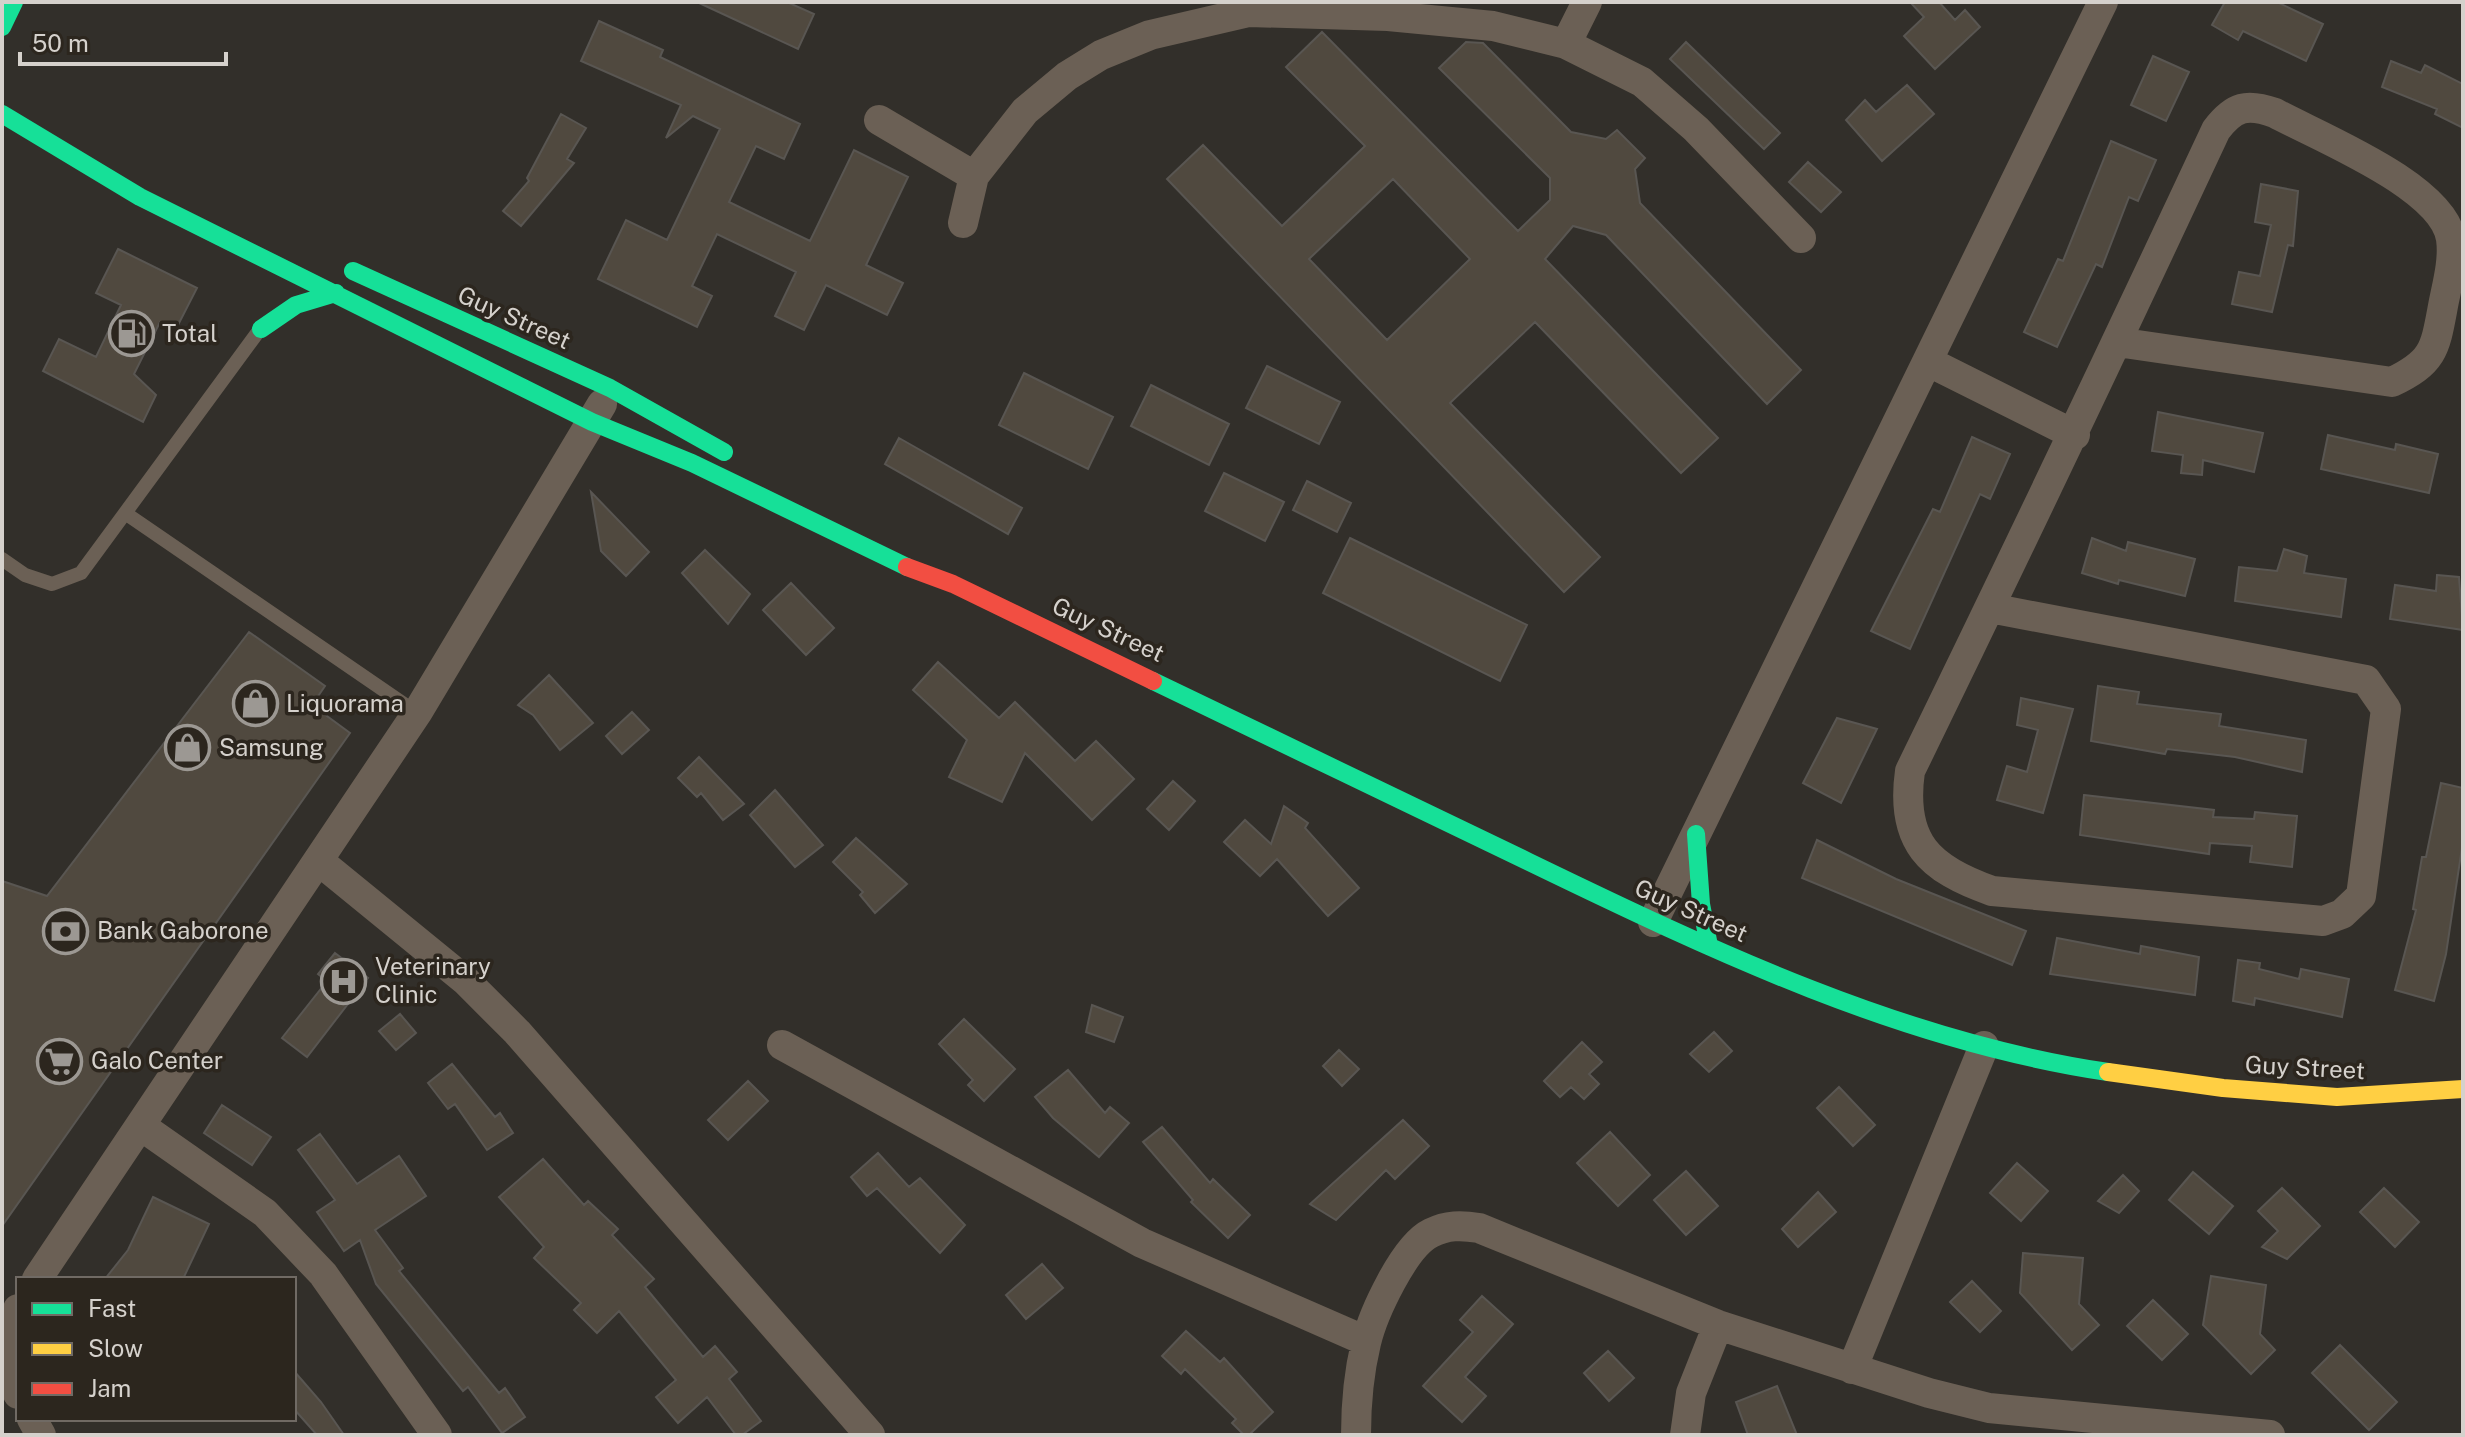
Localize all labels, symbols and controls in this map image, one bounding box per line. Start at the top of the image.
scale bar [20,16,226,66]
text: 50 m [32,29,89,57]
street label: Guy Street [454,280,575,354]
fuel station icon: Total [107,310,155,358]
place label: Total [162,319,217,347]
street label: Guy Street [1048,591,1169,667]
shop icon: Liquorama [231,680,279,728]
place label: Liquorama [286,689,404,717]
shop icon: Samsung [164,724,212,772]
place label: Samsung [219,733,324,761]
street label: Guy Street [1631,873,1752,947]
bank icon: Bank Gaborone [42,907,90,955]
place label: Bank Gaborone [97,916,268,944]
place label: Veterinary Clinic [375,952,491,1008]
hospital icon: Veterinary Clinic [320,957,368,1005]
supermarket icon: Galo Center [36,1037,84,1085]
place label: Galo Center [91,1046,223,1074]
street label: Guy Street [2244,1050,2366,1084]
legend [16,1277,296,1421]
text: Fast [88,1294,136,1322]
text: Slow [88,1334,143,1362]
text: Jam [88,1374,131,1402]

